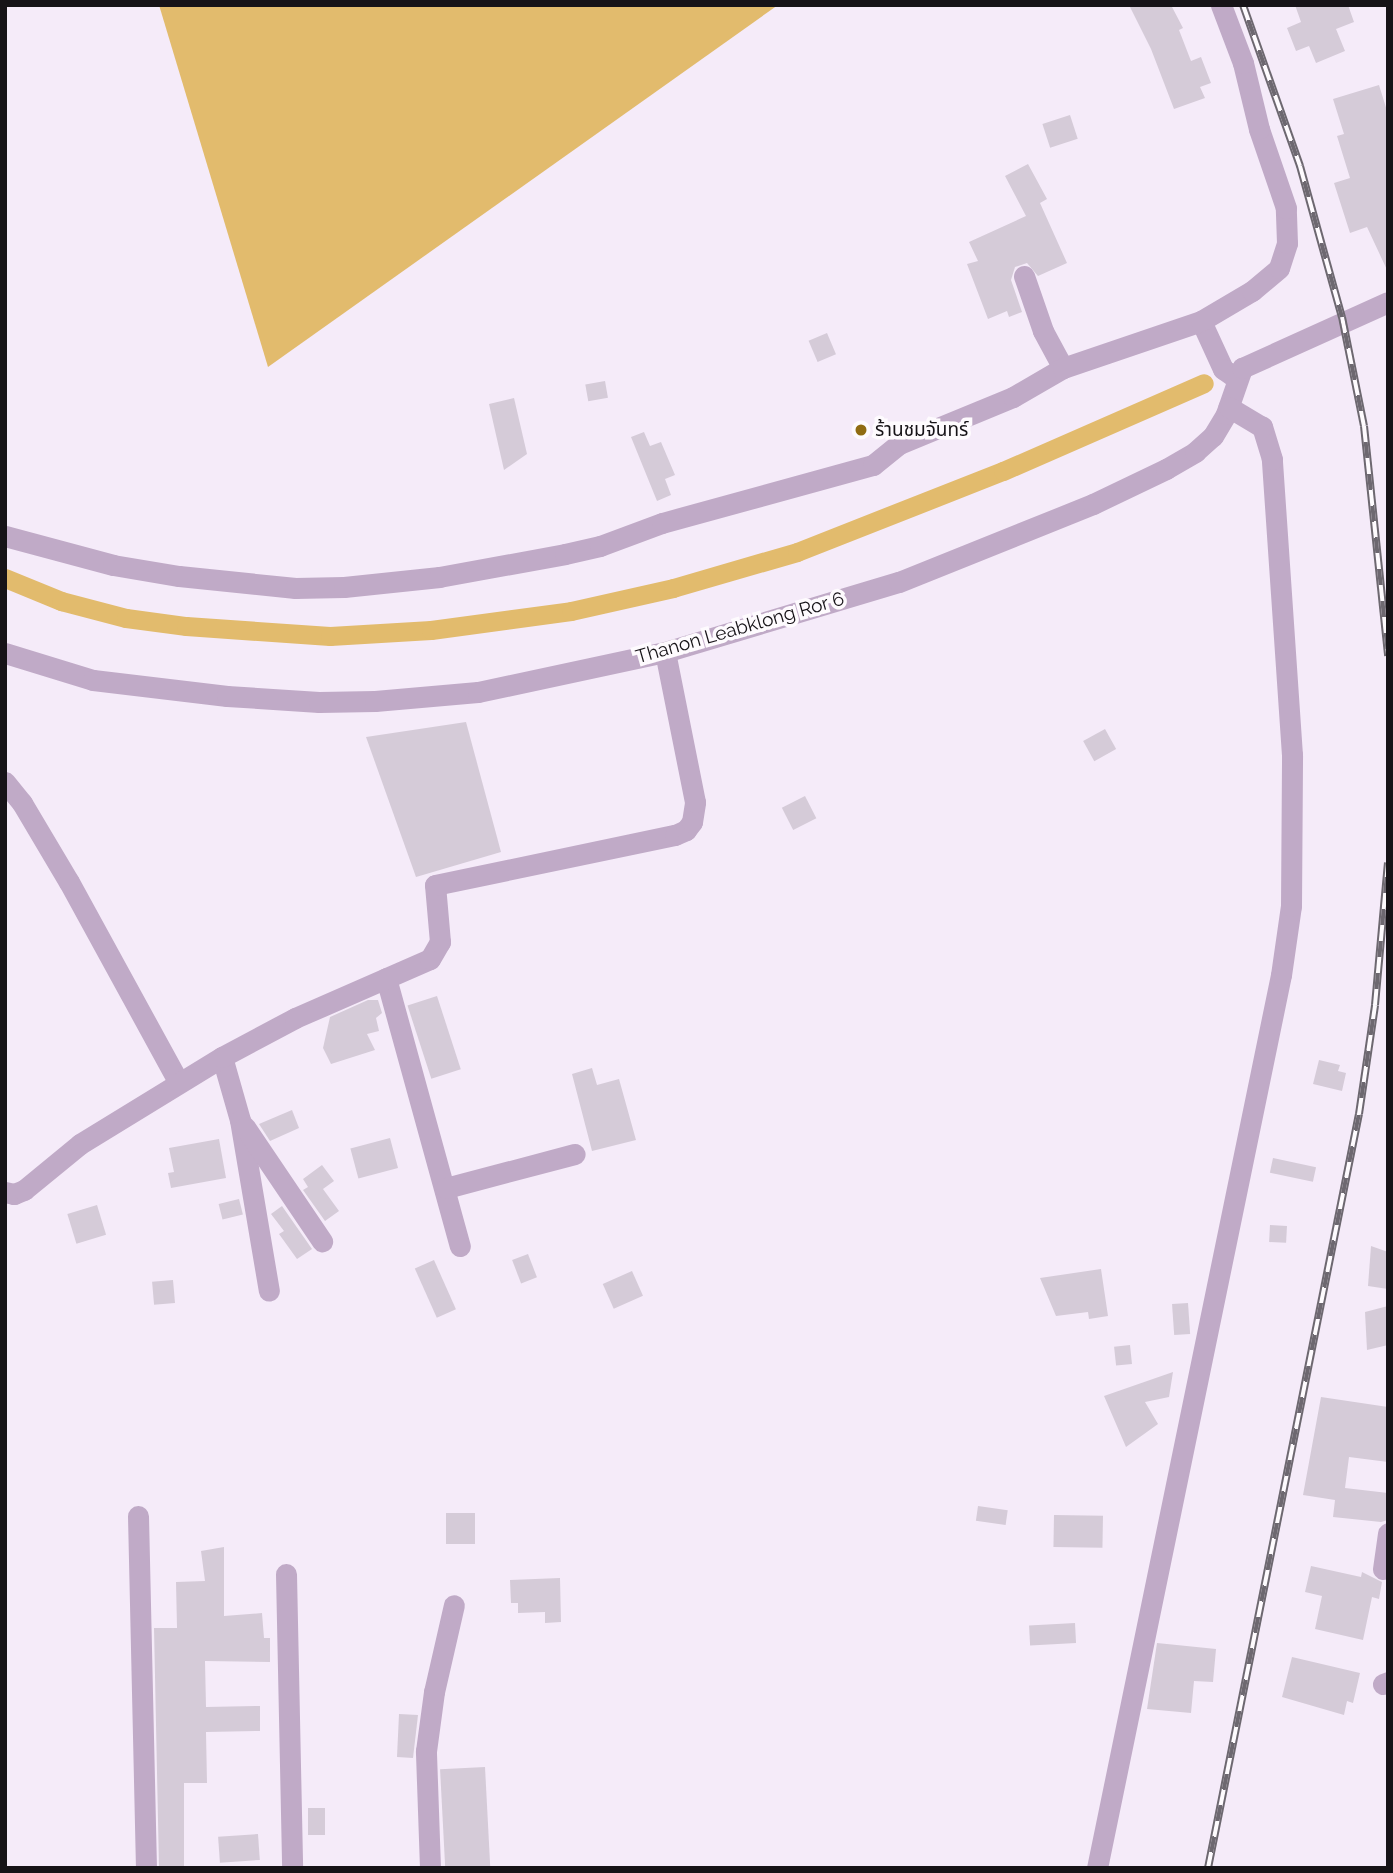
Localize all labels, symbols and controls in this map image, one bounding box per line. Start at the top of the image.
place label: ร้านชมจันทร์ [875,419,968,441]
marker: ร้านชมจันทร์ [853,422,869,438]
street label: Thanon Leabklong Ror 6 [633,587,847,669]

